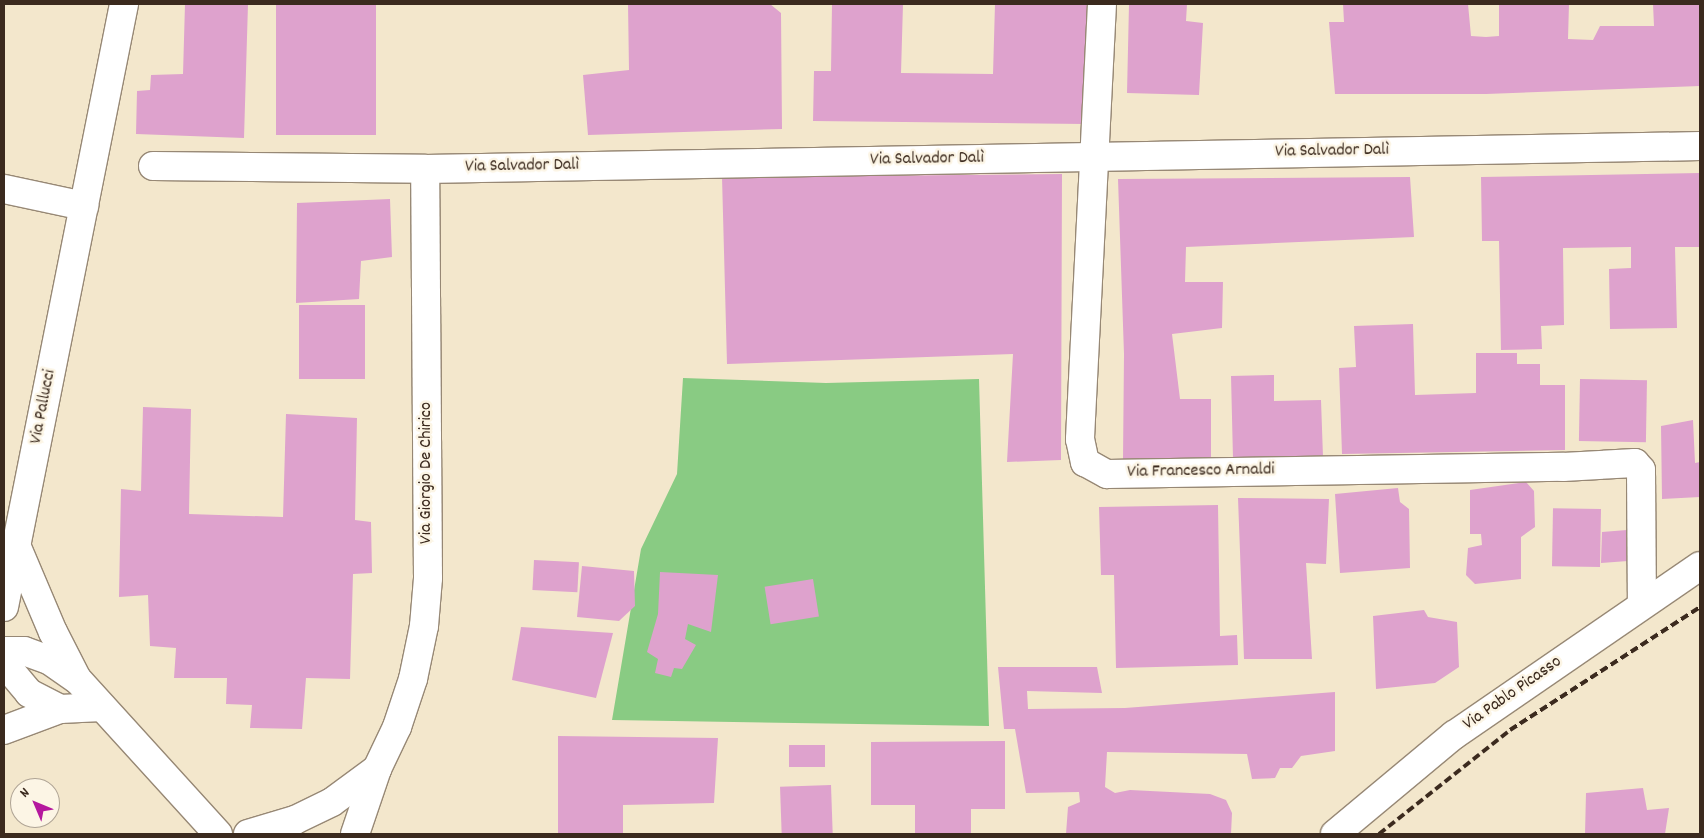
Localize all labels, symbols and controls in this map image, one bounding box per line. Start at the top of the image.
street label: Via Salvador Dalì [1275,140,1389,164]
street label: Via Salvador Dalì [870,148,984,172]
street label: Via Salvador Dalì [465,155,579,179]
street label: Via Pallucci [26,368,62,446]
street label: Via Giorgio De Chirico [416,402,438,544]
street label: Via Francesco Arnaldi [1127,460,1275,484]
street label: Via Pablo Picasso [1459,652,1567,736]
north arrow [10,778,60,828]
text: N [16,784,35,803]

